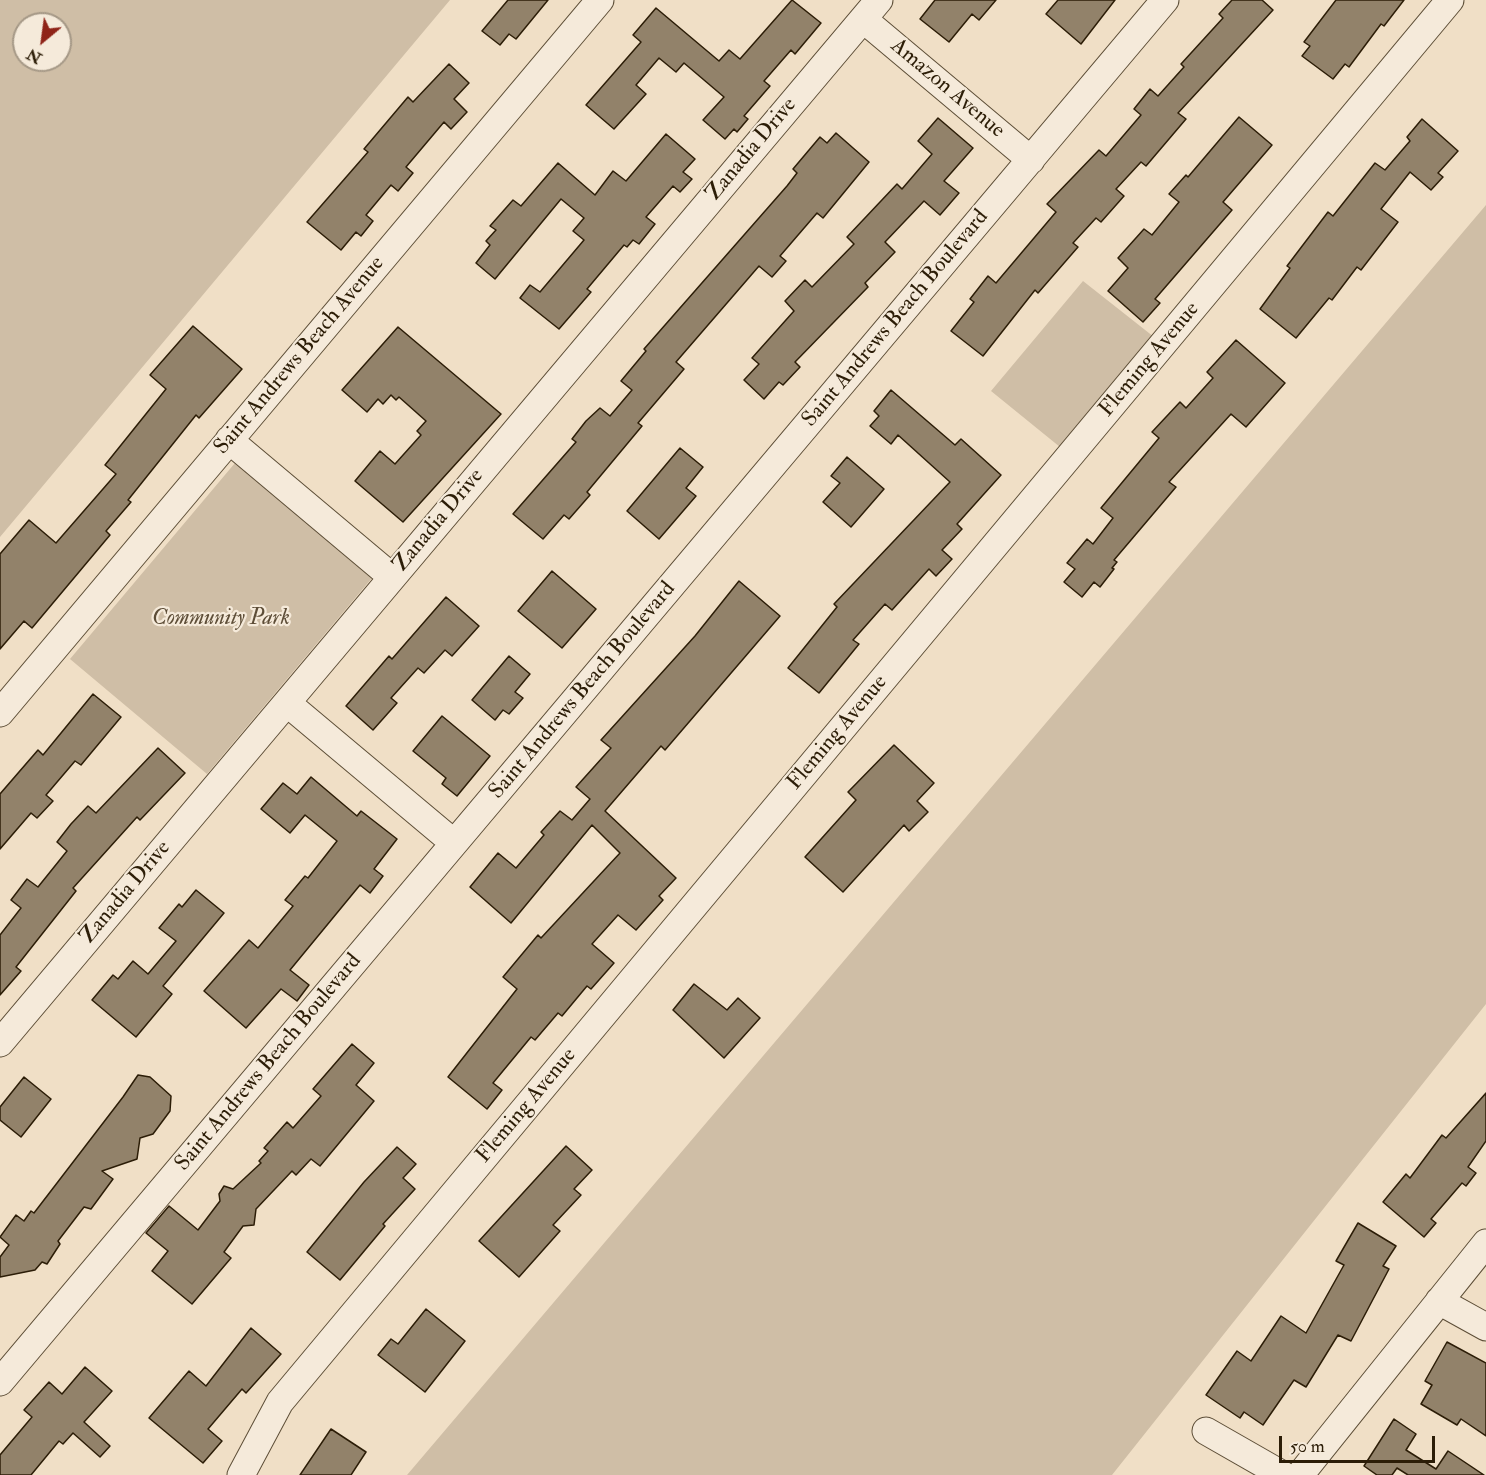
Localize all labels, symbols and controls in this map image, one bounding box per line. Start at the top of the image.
north arrow [12,12,72,72]
street label: Amazon Avenue [885,34,1009,144]
text: N [23,44,45,68]
street label: Zanadia Drive [701,93,803,207]
street label: Saint Andrews Beach Boulevard [797,205,995,433]
street label: Saint Andrews Beach Avenue [209,252,391,460]
street label: Fleming Avenue [1094,297,1206,423]
street label: Zanadia Drive [388,464,490,578]
street label: Saint Andrews Beach Boulevard [484,577,682,805]
park label: Community Park [152,606,290,632]
street label: Fleming Avenue [782,670,894,796]
street label: Zanadia Drive [75,836,177,950]
street label: Saint Andrews Beach Boulevard [170,949,368,1177]
street label: Fleming Avenue [471,1043,583,1169]
scale bar [1282,1424,1438,1462]
text: 50 m [1290,1435,1325,1458]

